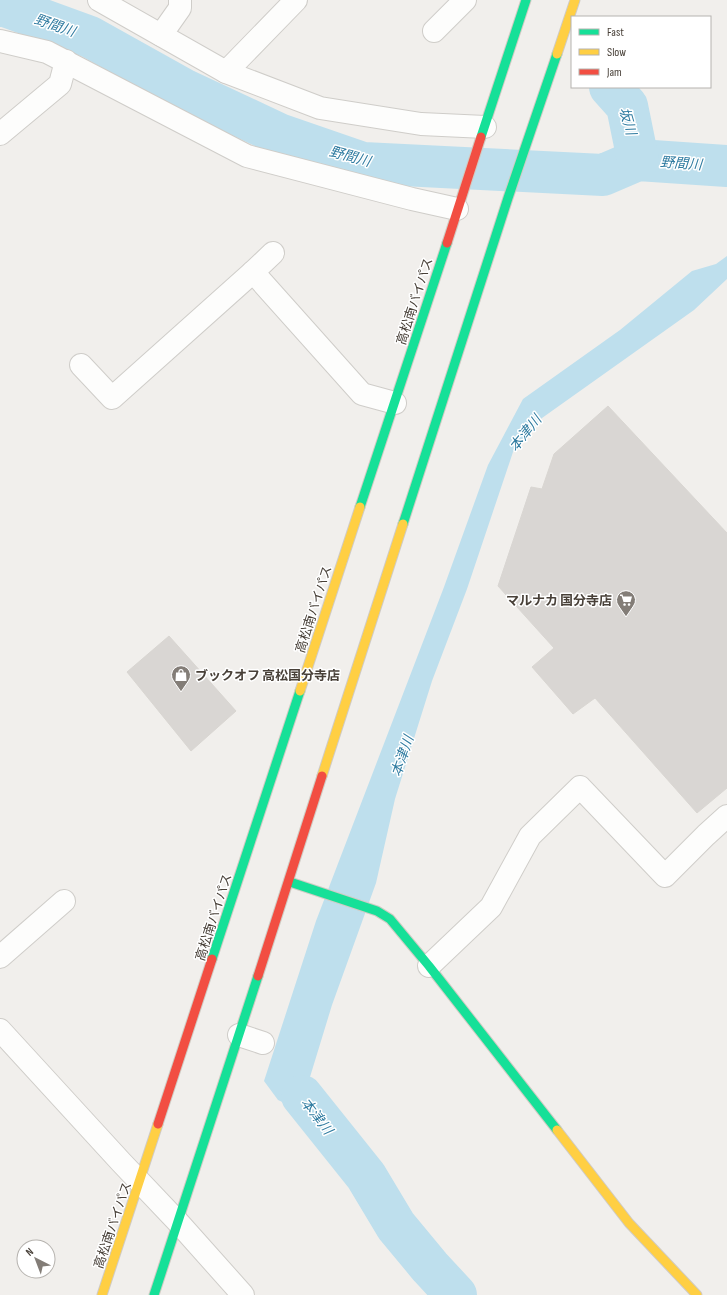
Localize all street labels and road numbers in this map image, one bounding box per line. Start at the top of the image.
street label: 高松南バイパス [393,256,437,347]
street label: 高松南バイパス [292,564,336,655]
street label: 高松南バイパス [192,872,236,963]
street label: 高松南バイパス [91,1180,135,1271]

